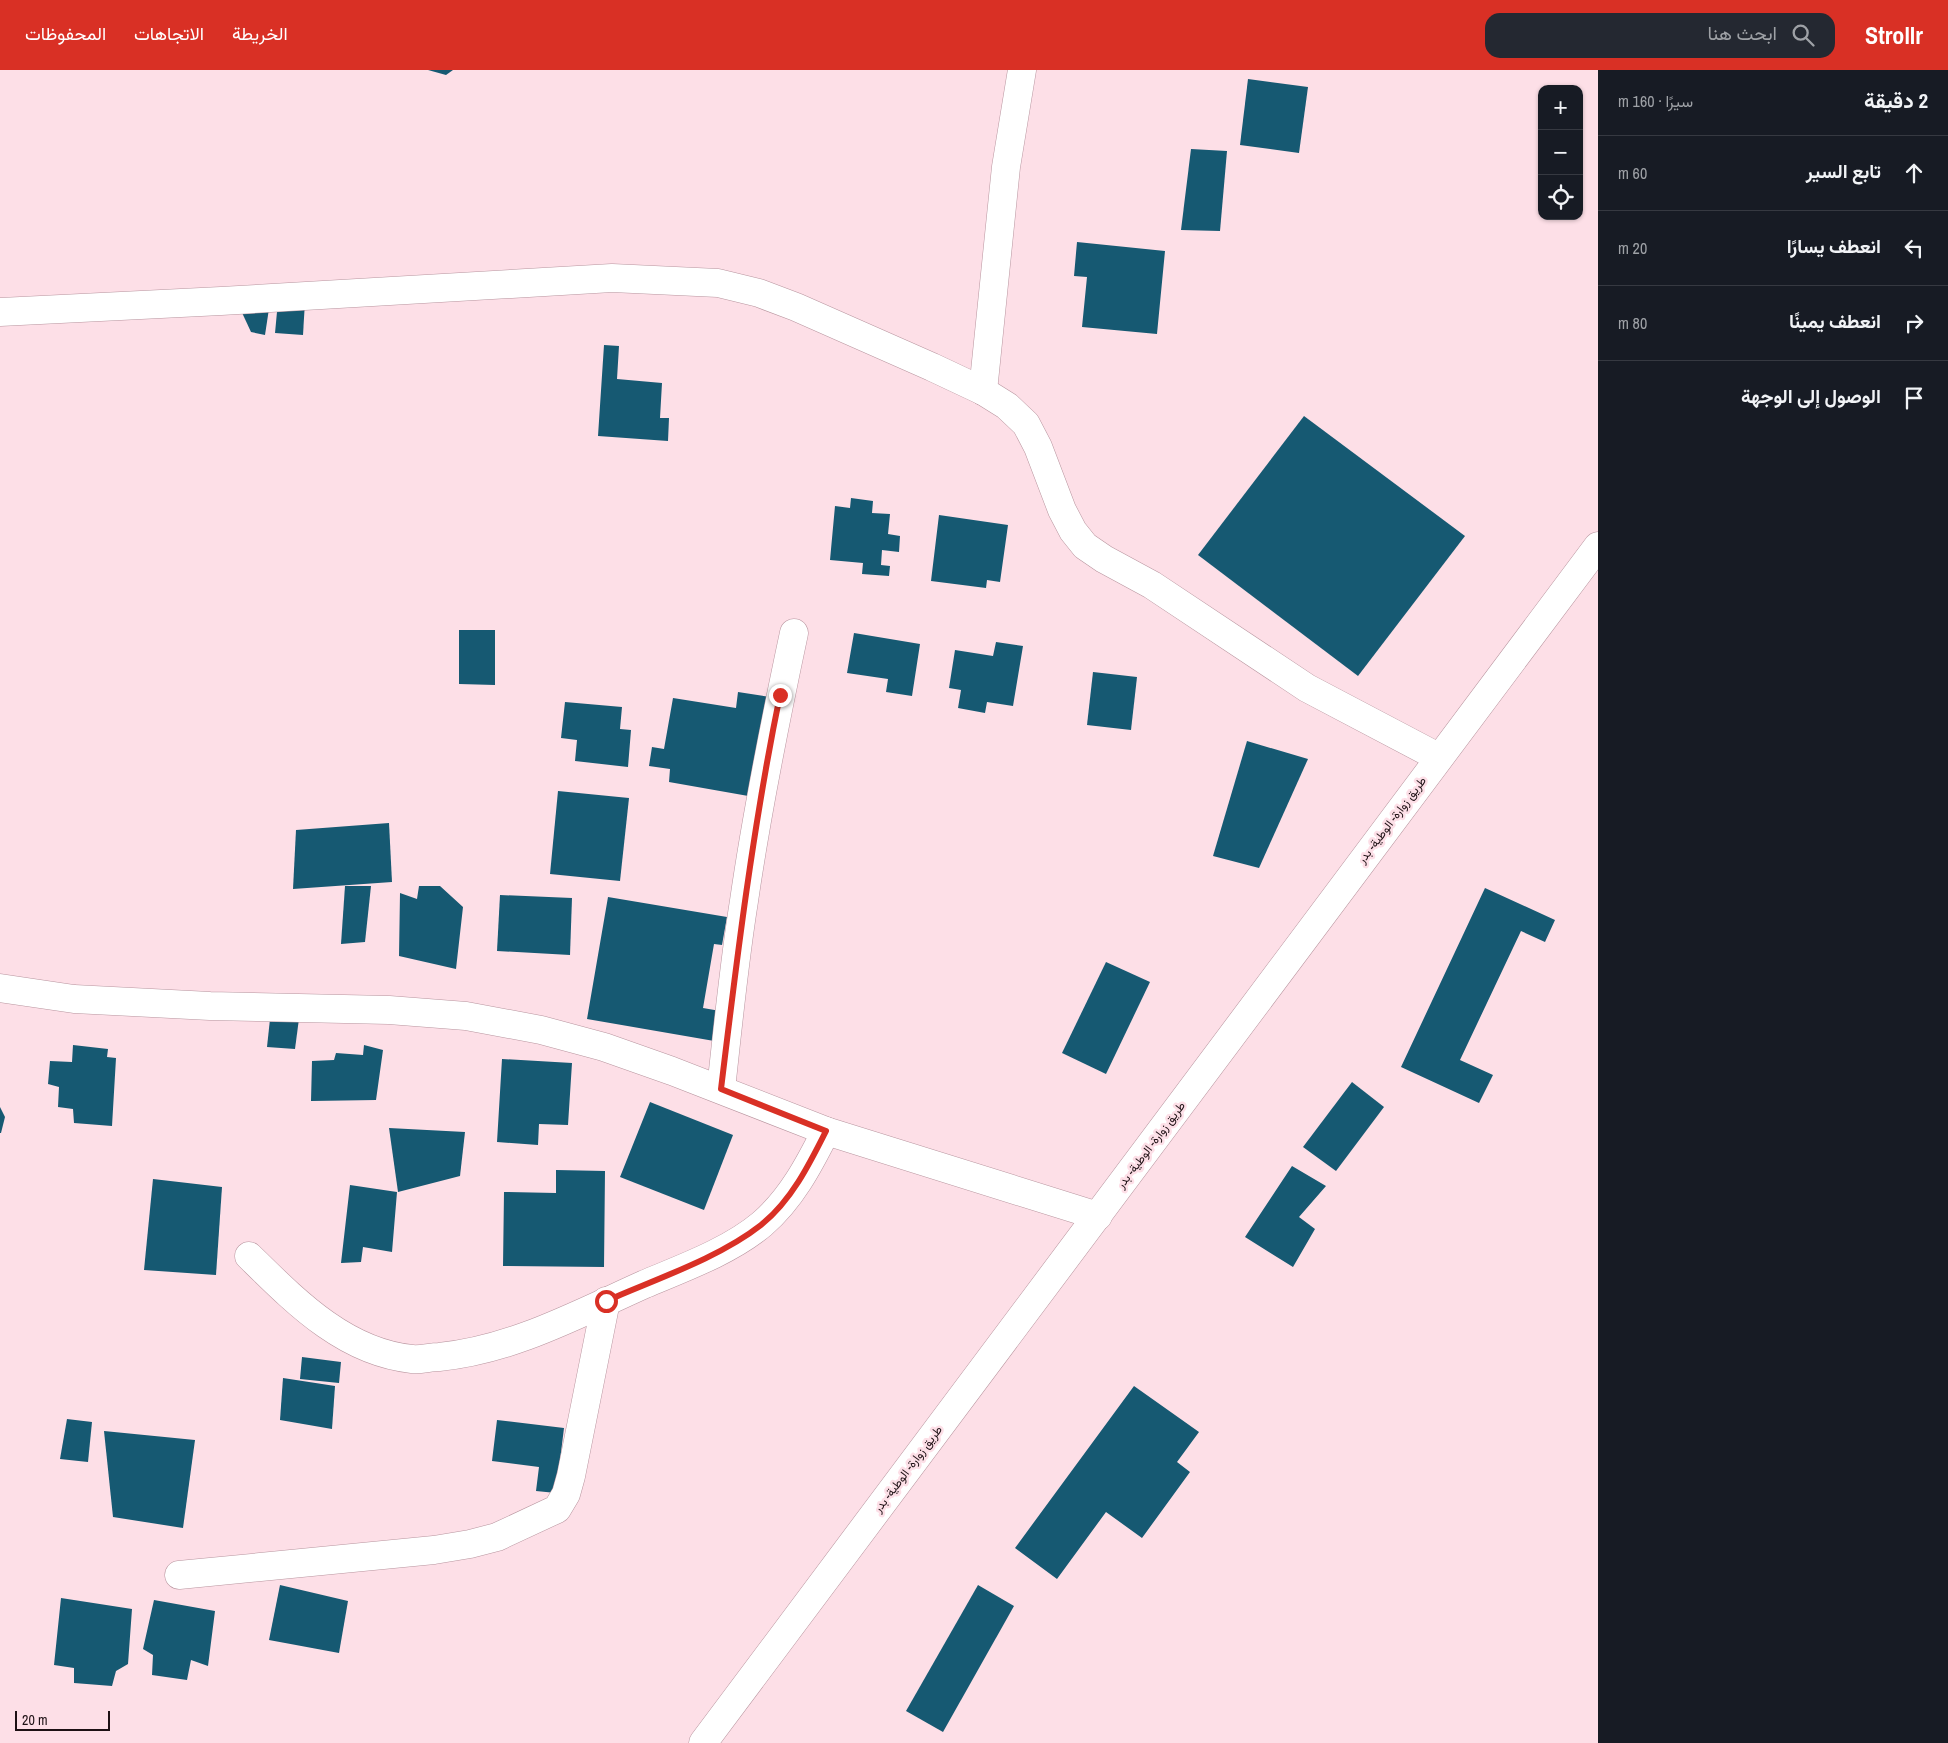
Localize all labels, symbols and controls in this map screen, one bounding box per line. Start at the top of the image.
search box [1485,13,1835,58]
text: Strollr [1865,19,1923,51]
text: ابحث هنا [1708,20,1777,46]
text: المحفوظات [25,21,106,46]
text: الاتجاهات [134,21,204,46]
text: الخريطة [232,21,288,46]
icon: search [1789,21,1817,49]
map controls [1538,85,1583,220]
button: + [1538,85,1583,130]
text: 2 دقيقة [1864,86,1928,115]
text: سيرًا · 160 m [1618,90,1693,112]
button: − [1538,130,1583,175]
text: تابع السير [1806,158,1881,184]
icon: ahead [1900,159,1928,187]
text: 60 m [1618,162,1647,184]
button: locate [1538,175,1583,220]
text: انعطف يسارًا [1787,233,1881,259]
icon: left [1900,234,1928,262]
text: 20 m [1618,237,1647,259]
text: انعطف يمينًا [1789,308,1881,334]
icon: right [1900,309,1928,337]
text: 80 m [1618,312,1647,334]
text: الوصول إلى الوجهة [1741,383,1881,409]
icon: arrive [1900,384,1928,412]
route end [769,684,792,707]
street label: طريق زوارة- الوطية- بدر [1353,773,1430,868]
street label: طريق زوارة- الوطية- بدر [1112,1098,1189,1193]
route start [595,1290,618,1313]
street label: طريق زوارة- الوطية- بدر [869,1422,946,1517]
scale bar [15,1708,110,1731]
text: 20 m [22,1711,48,1729]

